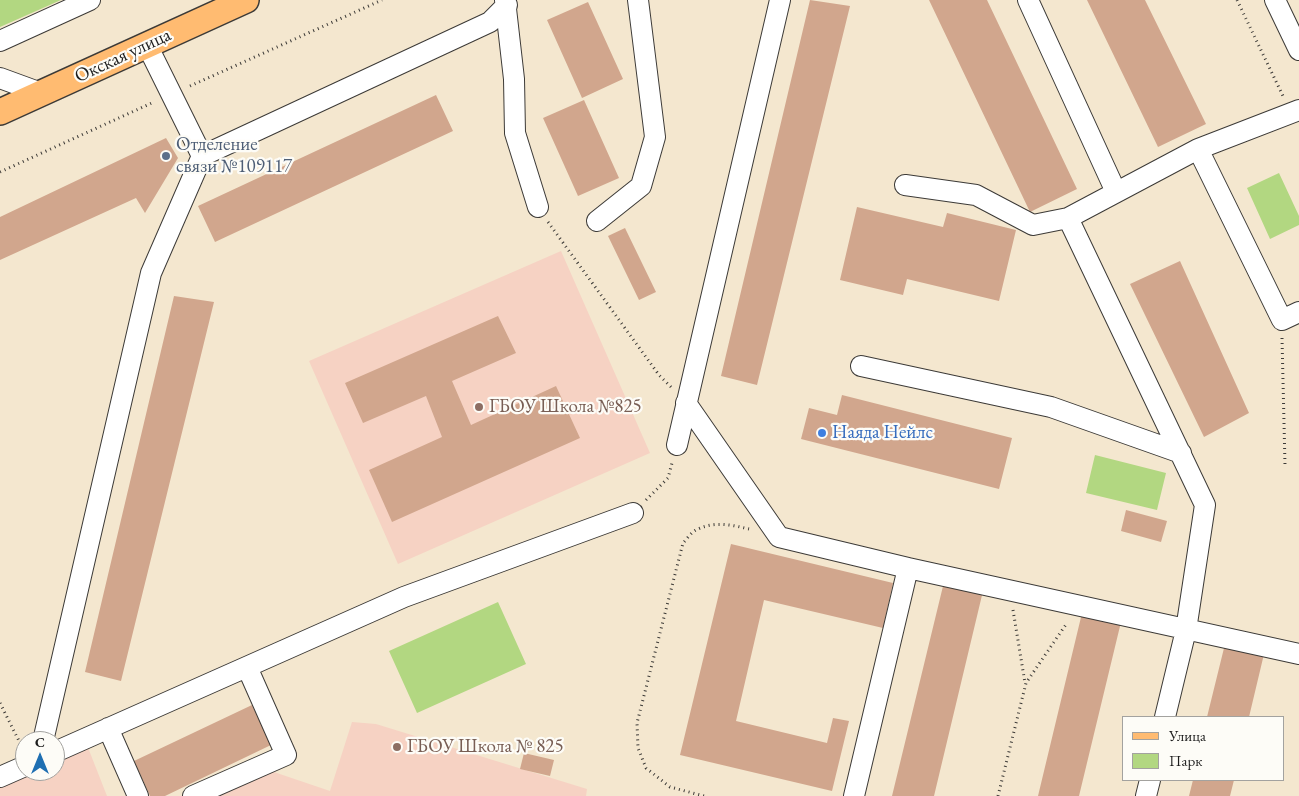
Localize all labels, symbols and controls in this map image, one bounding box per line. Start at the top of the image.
street label: Окская улица [71,24,175,88]
place label: Отделение связи №109117 [176,134,292,178]
marker: Отделение связи №109117 [160,150,172,162]
place label: ГБОУ Школа №825 [489,396,642,418]
marker: ГБОУ Школа №825 [473,401,485,413]
place label: Наяда Нейлс [832,422,933,444]
marker: Наяда Нейлс [816,427,828,439]
legend [1122,716,1284,781]
text: Улица [1169,726,1206,745]
north arrow [15,731,65,781]
text: С [35,733,45,751]
place label: ГБОУ Школа № 825 [407,736,564,758]
marker: ГБОУ Школа № 825 [391,741,403,753]
text: Парк [1169,751,1202,770]

